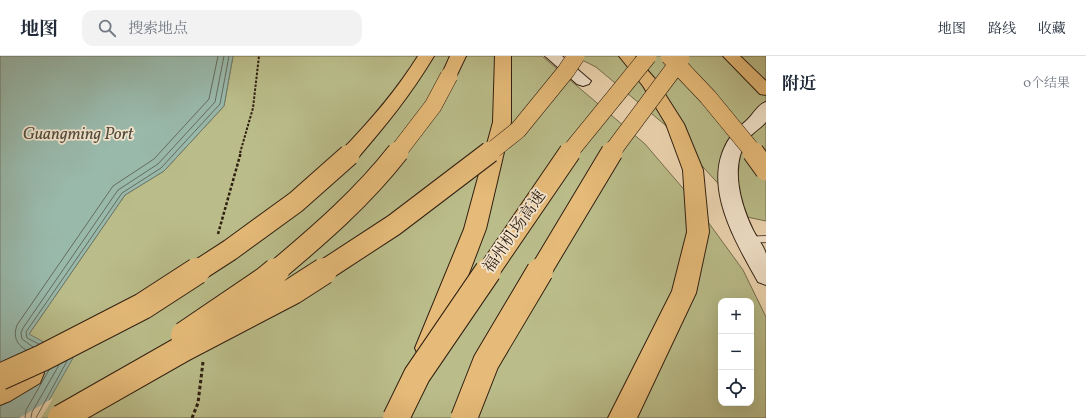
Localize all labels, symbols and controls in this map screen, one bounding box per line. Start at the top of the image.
search box [82,10,362,46]
text: 地图 [20,17,58,43]
icon: search [96,17,118,39]
text: 搜索地点 [128,19,188,40]
text: 地图 [938,20,966,39]
text: 路线 [988,20,1016,39]
text: 收藏 [1038,20,1066,39]
text: 附近 [782,73,816,96]
text: 0个结果 [1023,75,1070,93]
water label: Guangming Port [23,123,134,146]
street label: 福州机场高速 [478,186,552,278]
map controls [718,298,754,406]
button: + [718,298,754,334]
button: − [718,334,754,370]
button: locate [718,370,754,406]

